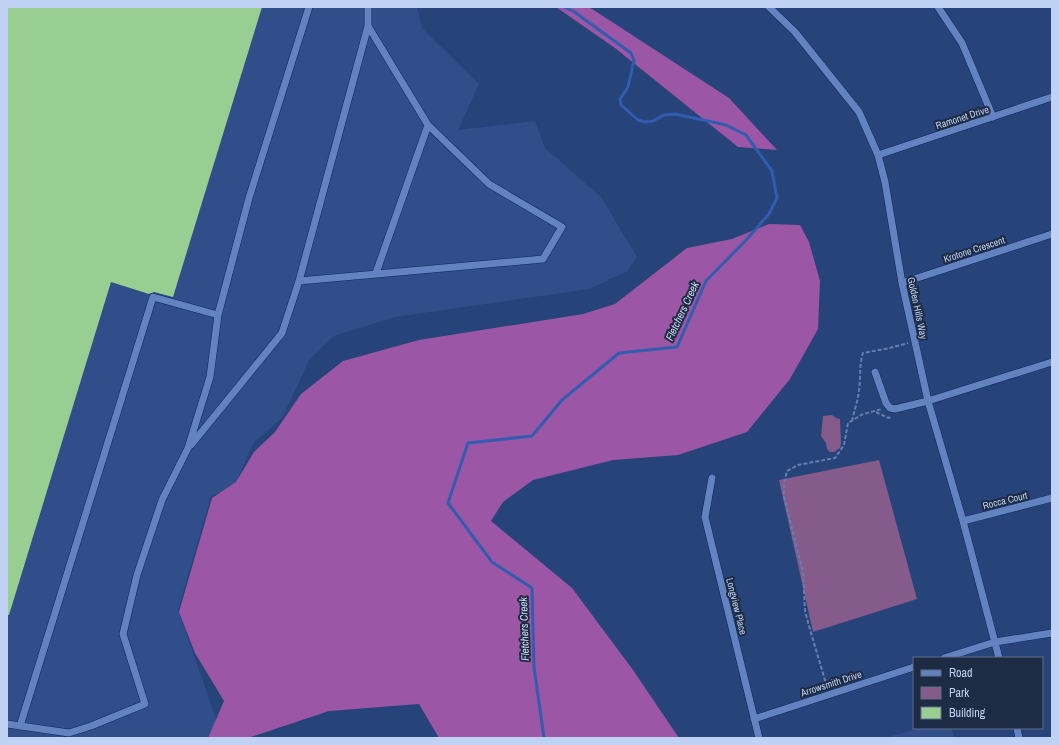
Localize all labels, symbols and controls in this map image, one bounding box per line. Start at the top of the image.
street label: Ramonet Drive [934,103,991,132]
street label: Krotone Crescent [942,233,1007,266]
street label: Golden Hills Way [905,276,931,341]
water label: Fletchers Creek [662,279,702,343]
street label: Rocca Court [981,488,1029,512]
street label: Longview Place [723,576,750,636]
water label: Fletchers Creek [516,596,532,661]
legend [913,657,1043,729]
text: Road [949,665,973,681]
street label: Arrowsmith Drive [798,667,864,700]
text: Park [949,685,969,701]
text: Building [949,705,986,721]

